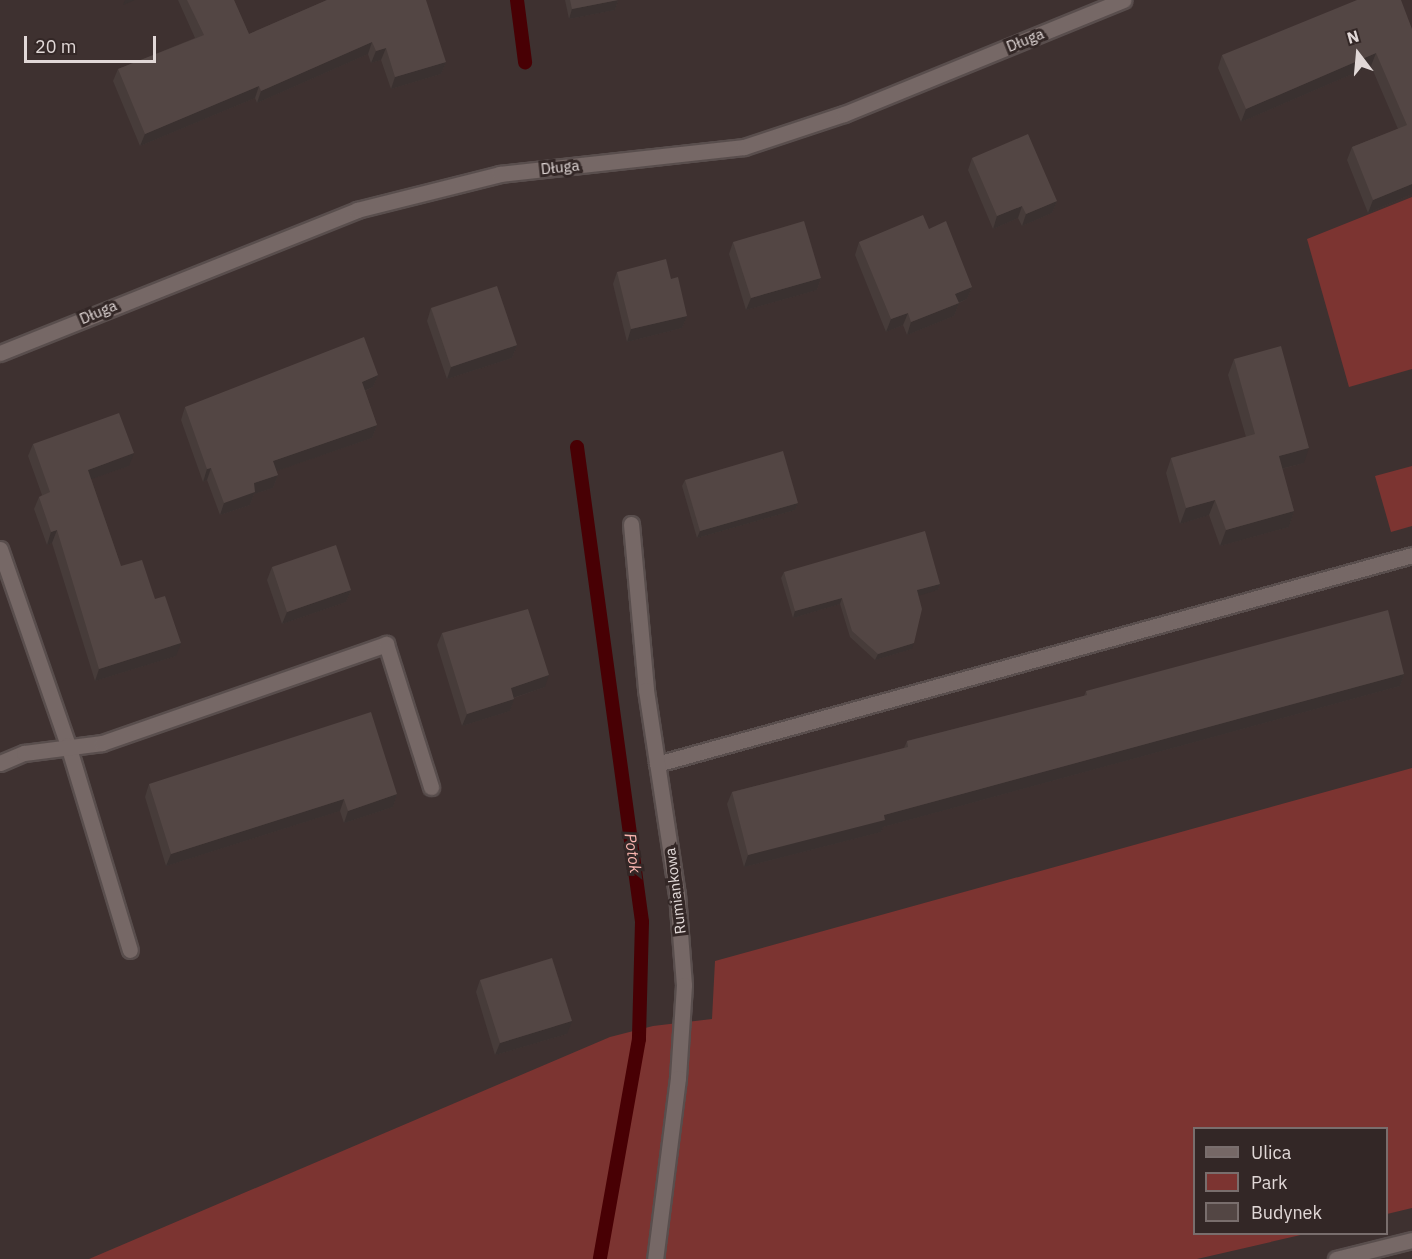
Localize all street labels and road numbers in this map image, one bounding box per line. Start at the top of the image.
street label: Długa [1004,24,1046,56]
street label: Długa [540,156,580,178]
street label: Długa [77,296,119,328]
street label: Rumiankowa [661,847,689,935]

